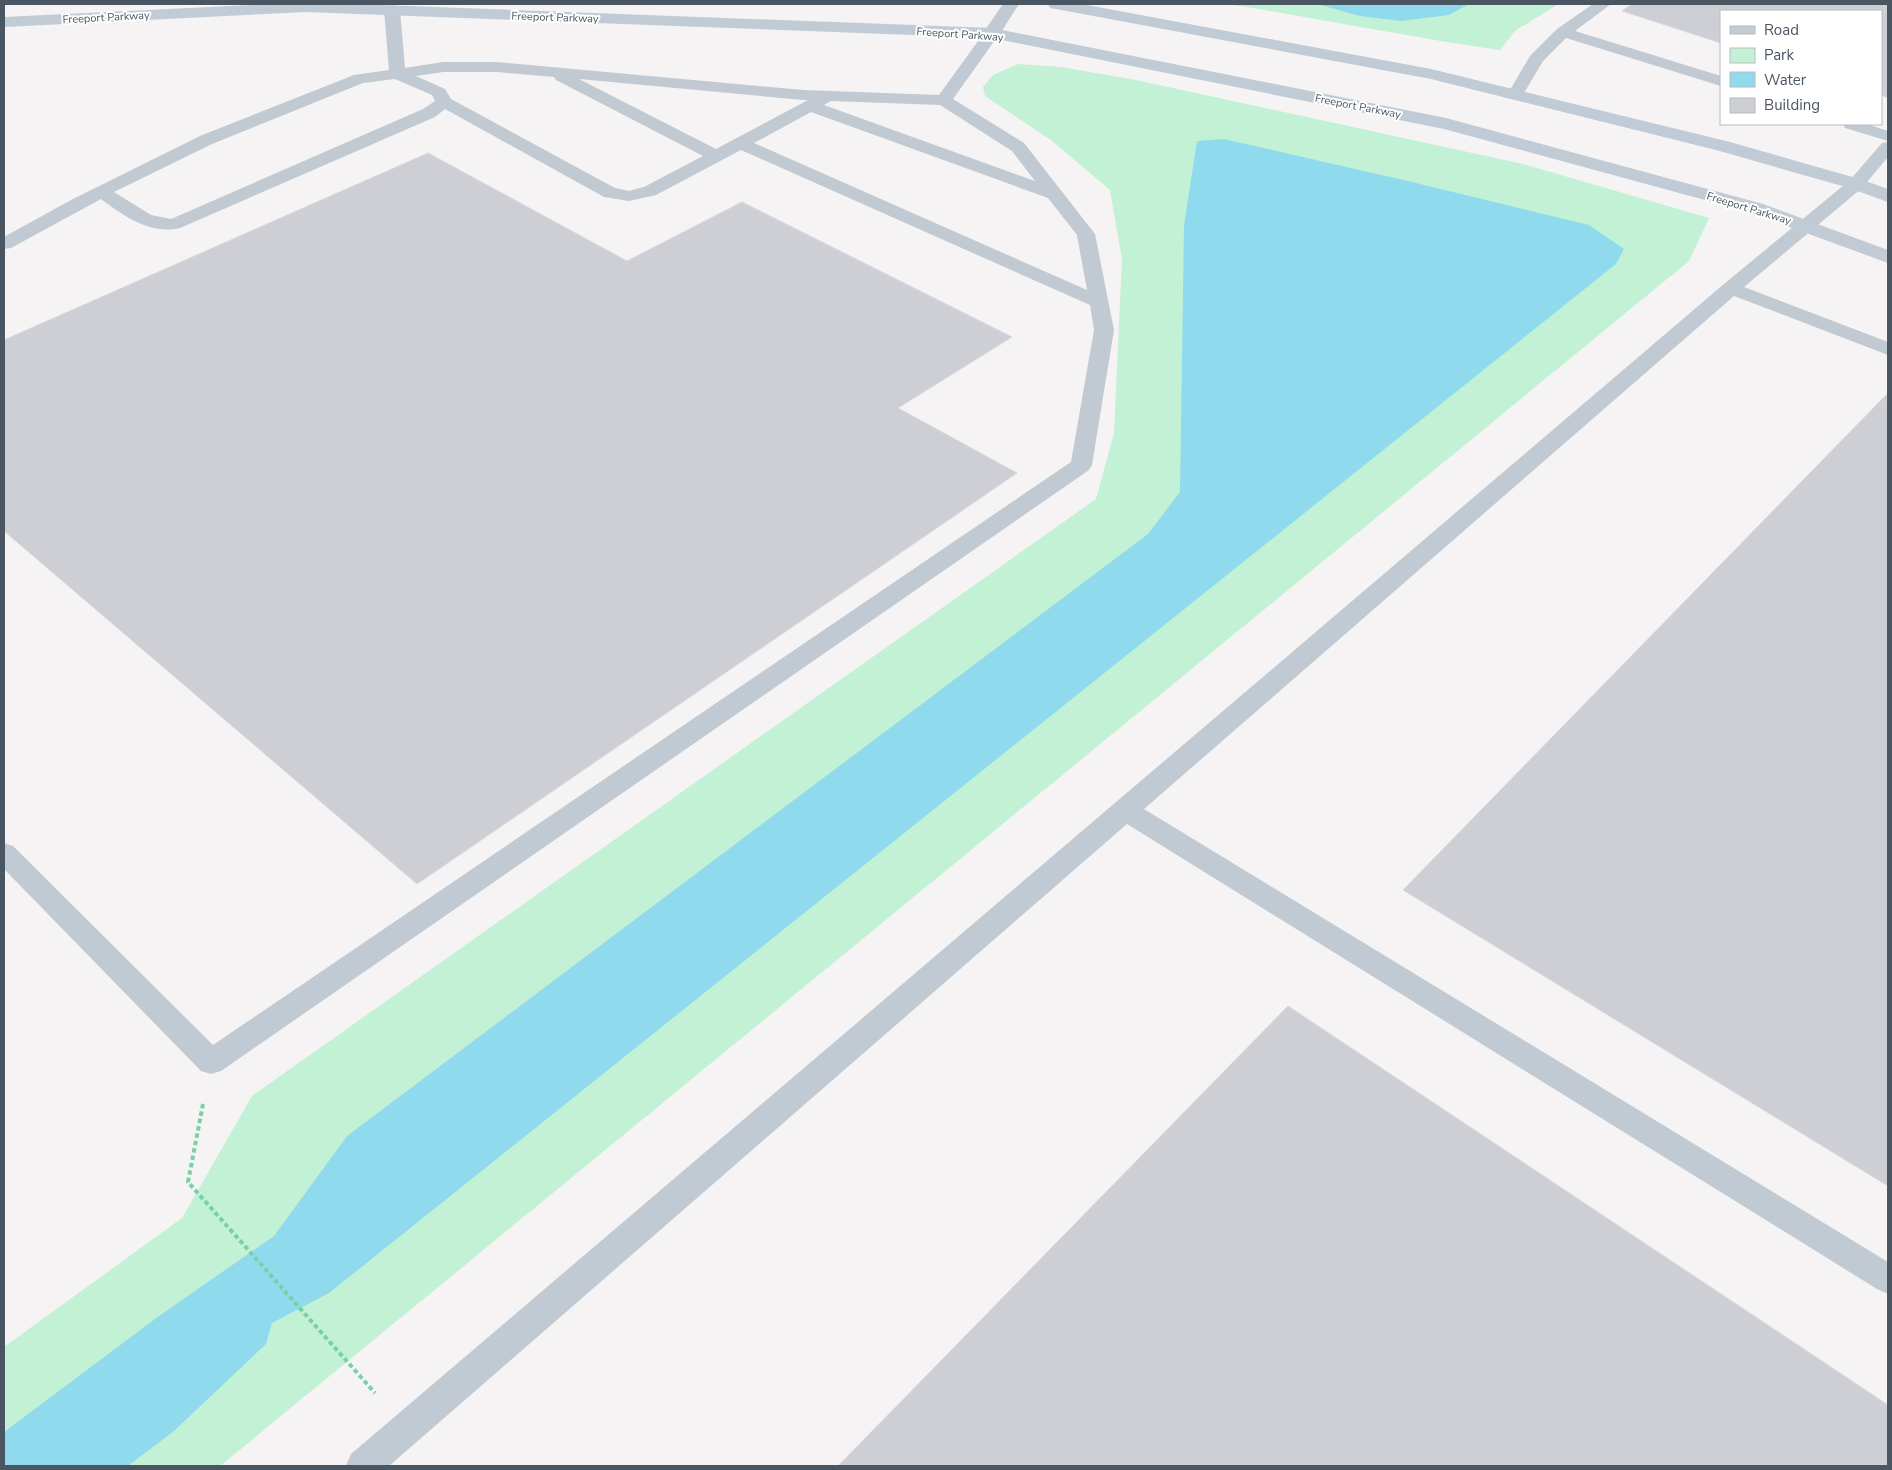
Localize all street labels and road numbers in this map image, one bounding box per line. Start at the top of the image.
street label: Freeport Parkway [62,8,150,27]
street label: Freeport Parkway [511,8,599,27]
street label: Freeport Parkway [916,24,1004,45]
street label: Freeport Parkway [1314,91,1403,122]
street label: Freeport Parkway [1705,189,1793,229]

